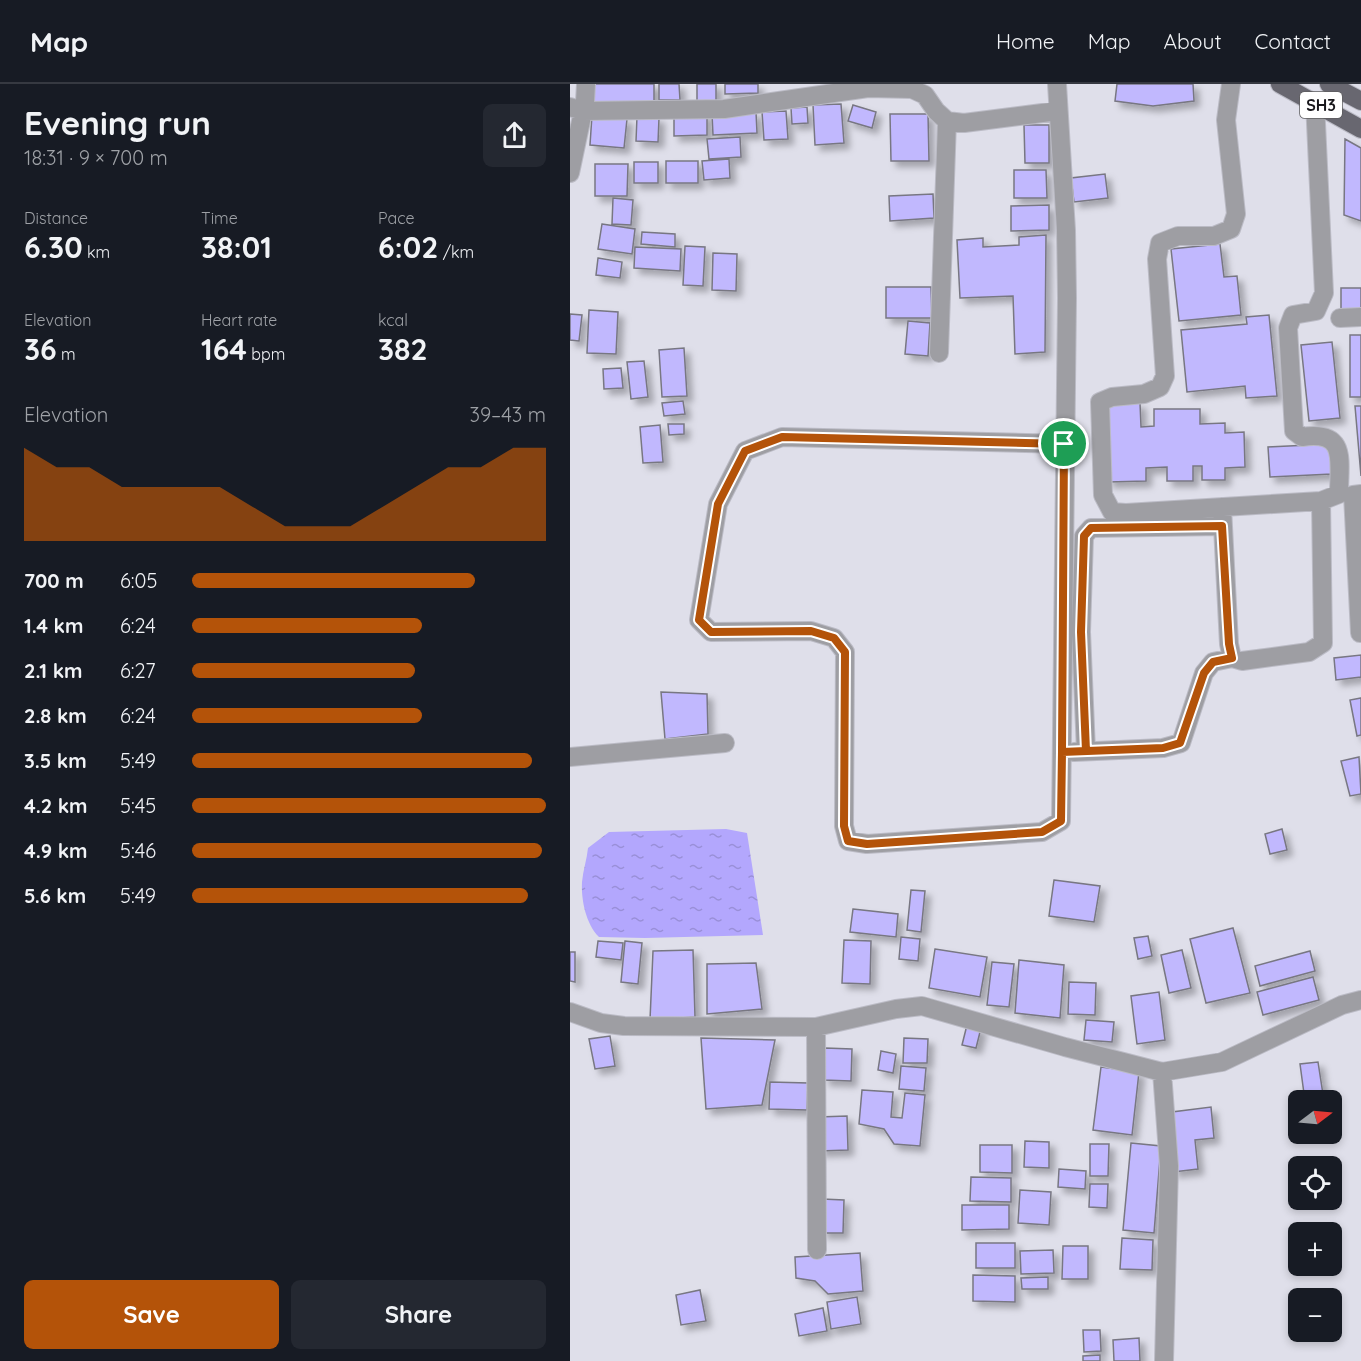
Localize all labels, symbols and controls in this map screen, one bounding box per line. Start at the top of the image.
text: Map [30,24,88,59]
text: Home [996,28,1055,54]
text: Map [1088,28,1131,54]
text: About [1164,28,1222,54]
text: Contact [1255,28,1331,54]
road number: SH3 [1300,92,1342,118]
text: Evening run [24,102,211,143]
button: share [483,104,546,167]
text: 18:31 · 9 × 700 m [24,145,168,170]
text: Distance [24,208,88,228]
text: Time [201,208,238,228]
text: Pace [378,208,414,228]
text: 6.30 [24,228,83,266]
text: 38:01 [201,228,272,266]
text: 6:02 [378,228,438,266]
text: km [83,242,110,262]
text: /km [438,242,474,262]
text: Elevation [24,310,91,330]
text: Heart rate [201,310,277,330]
text: kcal [378,310,408,330]
text: 36 [24,330,57,368]
text: 164 [201,330,247,368]
text: 382 [378,330,428,368]
text: m [57,344,76,364]
text: bpm [247,344,285,364]
text: Elevation [24,402,108,427]
text: 39–43 m [469,402,546,427]
pin [1038,418,1089,469]
icon: arrive [1047,427,1080,460]
text: 700 m [24,568,84,593]
text: 6:05 [120,568,157,593]
text: 1.4 km [24,613,83,638]
text: 6:24 [120,613,156,638]
text: 2.1 km [24,658,83,683]
text: 6:27 [120,658,155,683]
text: 2.8 km [24,703,87,728]
text: 6:24 [120,703,156,728]
text: 3.5 km [24,748,87,773]
text: 5:49 [120,748,156,773]
text: 4.2 km [24,793,88,818]
text: 5:45 [120,793,156,818]
text: 4.9 km [24,838,88,863]
text: 5:46 [120,838,156,863]
text: 5.6 km [24,883,86,908]
text: 5:49 [120,883,156,908]
north arrow [1288,1090,1342,1144]
map controls [1288,1090,1342,1342]
button: locate [1288,1156,1342,1210]
button: + [1288,1222,1342,1276]
button: Save [24,1280,279,1349]
button: Share [291,1280,546,1349]
button: − [1288,1288,1342,1342]

